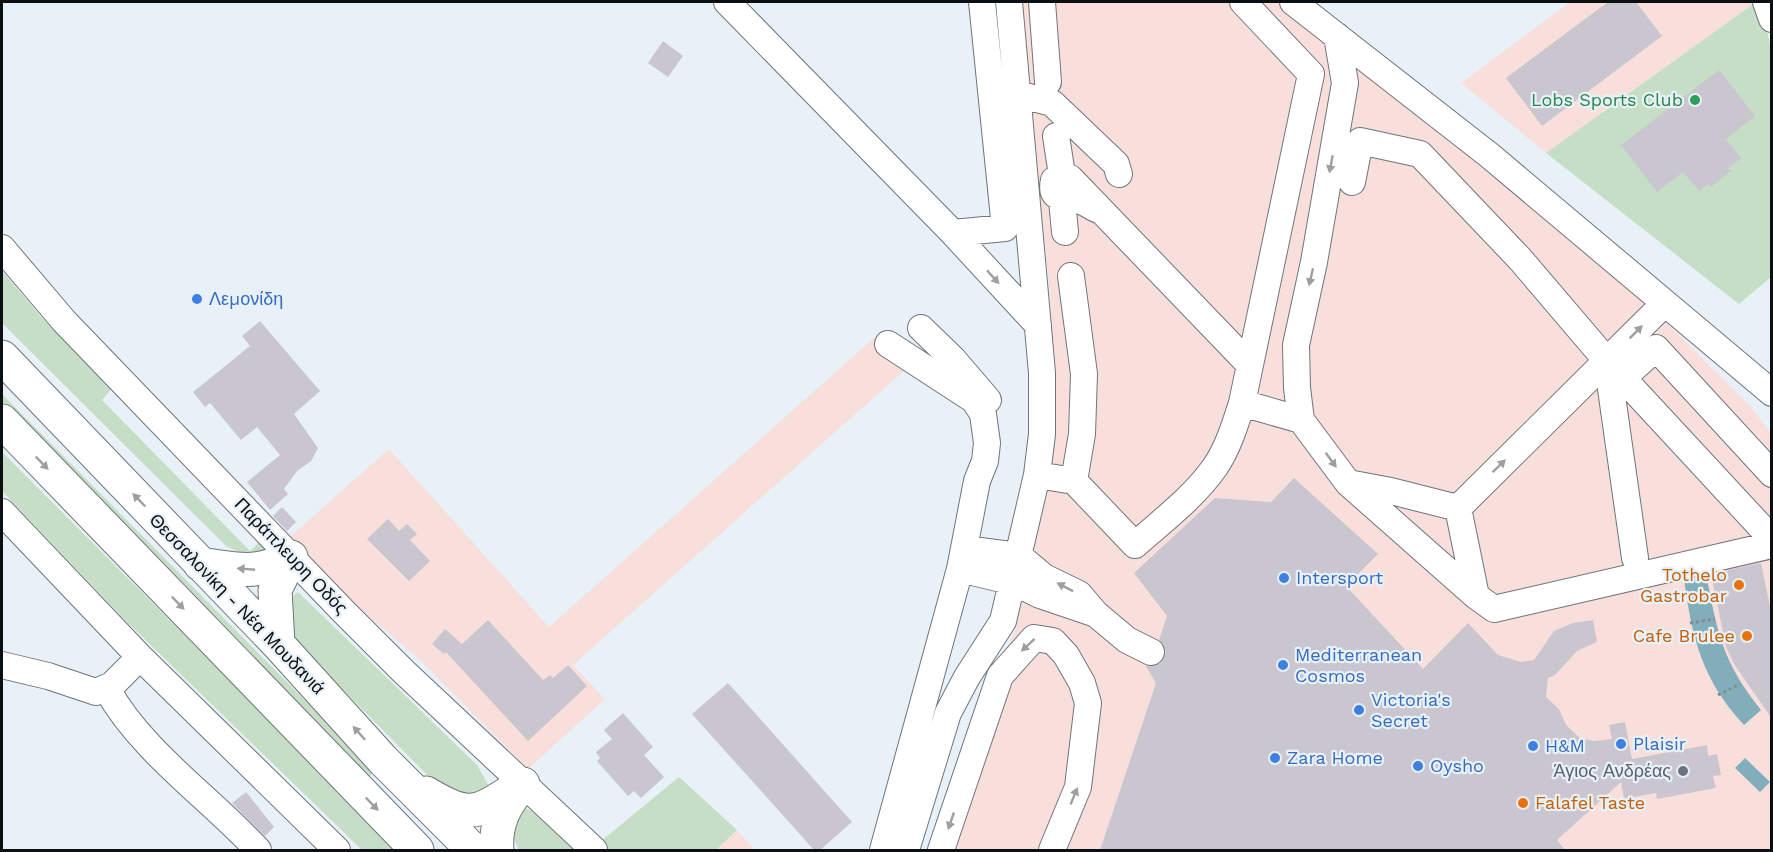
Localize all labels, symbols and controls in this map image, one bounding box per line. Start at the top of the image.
place label: Lobs Sports Club [1531,89,1683,110]
marker: Lobs Sports Club [1688,93,1702,107]
one-way arrow [1326,155,1335,174]
one-way arrow [1306,268,1315,287]
one-way arrow [986,269,1000,284]
place label: Λεμονίδη [209,288,283,309]
marker: Λεμονίδη [190,292,204,306]
one-way arrow [1629,325,1643,339]
one-way arrow [1325,452,1337,468]
one-way arrow [35,455,48,470]
one-way arrow [1491,459,1506,473]
one-way arrow [132,493,146,507]
street label: Παράπλευρη Οδός [231,493,352,618]
street label: Θεσσαλονίκη - Νέα Μουδανιά [145,509,329,698]
place label: Tothelo Gastrobar [1640,564,1727,606]
one-way arrow [237,565,256,574]
place label: Intersport [1296,567,1384,588]
marker: Intersport [1277,571,1291,585]
marker: Tothelo Gastrobar [1732,578,1746,592]
one-way arrow [1056,583,1074,593]
one-way arrow [170,596,184,610]
place label: Cafe Brulee [1633,625,1735,646]
marker: Cafe Brulee [1740,629,1754,643]
one-way arrow [1020,638,1035,652]
place label: Mediterranean Cosmos [1295,644,1422,686]
marker: Mediterranean Cosmos [1276,658,1290,672]
place label: Victoria's Secret [1371,689,1451,731]
marker: Victoria's Secret [1352,703,1366,717]
one-way arrow [352,726,366,741]
place label: Plaisir [1633,733,1686,754]
place label: H&M [1545,735,1585,756]
marker: Plaisir [1614,737,1628,751]
marker: H&M [1526,739,1540,753]
place label: Zara Home [1287,747,1383,768]
marker: Zara Home [1268,751,1282,765]
place label: Oysho [1430,755,1484,776]
marker: Oysho [1411,759,1425,773]
place label: Άγιος Ανδρέας [1553,760,1671,781]
marker: Άγιος Ανδρέας [1676,764,1690,778]
one-way arrow [1069,787,1079,805]
place label: Falafel Taste [1535,792,1645,813]
one-way arrow [364,796,378,810]
marker: Falafel Taste [1516,796,1530,810]
one-way arrow [945,812,955,830]

